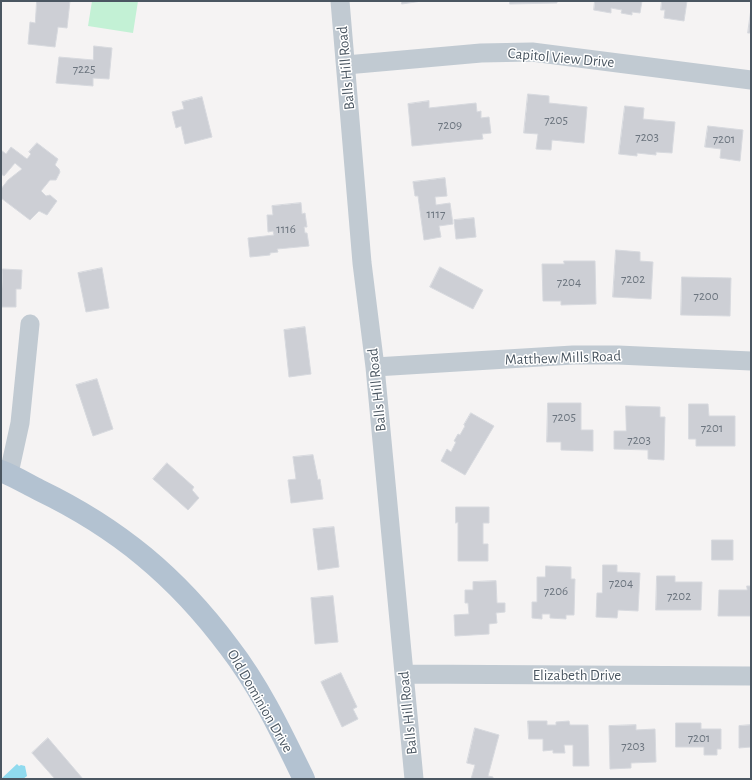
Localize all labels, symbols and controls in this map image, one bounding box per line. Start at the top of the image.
street label: Balls Hill Road [333,25,359,111]
street label: Capitol View Drive [507,44,615,72]
house number: 7225 [73,61,95,77]
house number: 7205 [544,112,568,128]
house number: 7209 [438,117,462,133]
house number: 7203 [635,129,659,145]
house number: 7201 [713,131,735,147]
house number: 1117 [427,206,445,222]
house number: 1116 [276,221,296,237]
house number: 7202 [621,271,645,287]
house number: 7204 [557,274,581,290]
house number: 7200 [693,288,719,304]
street label: Balls Hill Road [364,347,390,433]
street label: Matthew Mills Road [505,347,621,369]
house number: 7205 [552,409,576,425]
house number: 7201 [701,420,723,436]
house number: 7203 [627,432,651,448]
house number: 7204 [609,575,633,591]
house number: 7206 [544,583,568,599]
house number: 7202 [667,588,691,604]
street label: Old Dominion Drive [223,646,297,756]
street label: Elizabeth Drive [533,666,621,684]
street label: Balls Hill Road [395,670,421,756]
house number: 7201 [688,730,710,746]
house number: 7203 [621,738,645,754]

